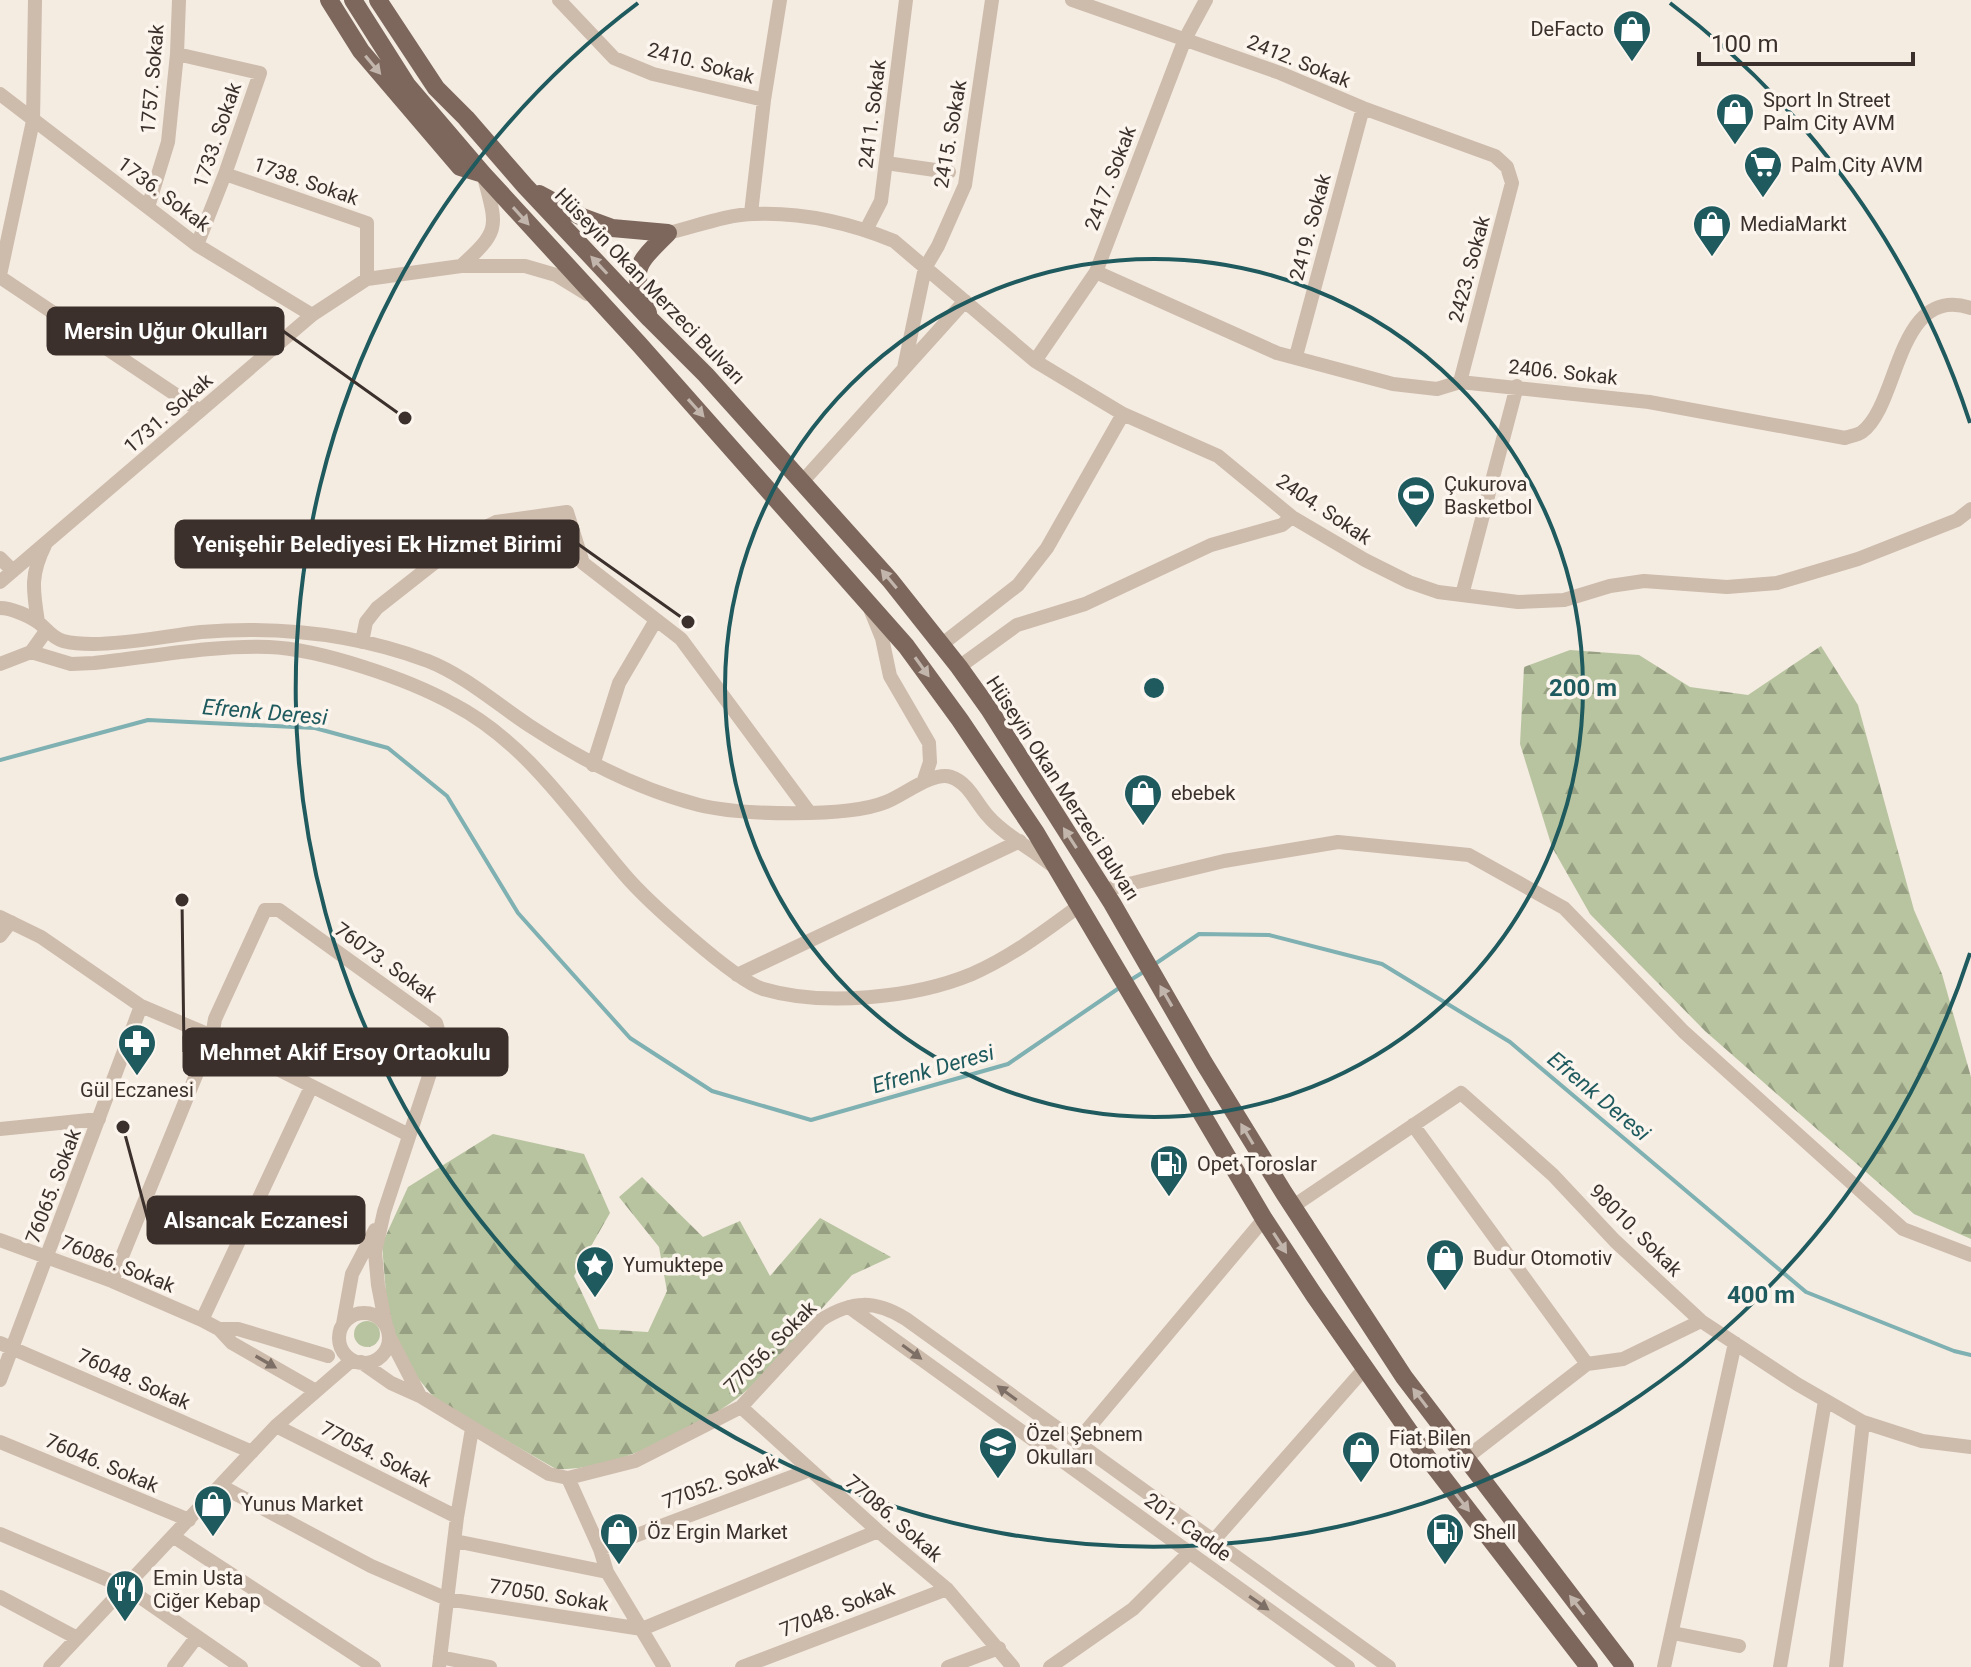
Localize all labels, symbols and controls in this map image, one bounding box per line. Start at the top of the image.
shop icon: DeFacto [1611,8,1653,63]
scale bar [1699,16,1913,66]
place label: DeFacto [1530,17,1604,41]
street label: 1757. Sokak [135,22,169,135]
street label: 2412. Sokak [1244,29,1355,93]
text: 100 m [1711,30,1778,58]
street label: 2410. Sokak [645,37,758,89]
one-way arrow [364,54,381,74]
street label: 2411. Sokak [853,57,891,170]
street label: 2415. Sokak [929,77,971,190]
street label: 1733. Sokak [188,78,246,191]
place label: Sport In Street Palm City AVM [1763,88,1895,135]
shop icon: Sport In Street Palm City AVM [1714,91,1756,146]
street label: 2417. Sokak [1079,122,1141,233]
supermarket icon: Palm City AVM [1742,144,1784,199]
street label: 1736. Sokak [113,151,216,237]
street label: 1738. Sokak [250,152,363,210]
place label: Palm City AVM [1791,153,1923,177]
street label: 2419. Sokak [1284,170,1336,283]
street label: Hüseyin Okan Merzeci Bulvarı [550,183,750,389]
shop icon: MediaMarkt [1691,203,1733,258]
one-way arrow [511,206,529,225]
street label: 2423. Sokak [1443,212,1495,325]
place label: MediaMarkt [1740,212,1847,236]
one-way arrow [590,256,608,275]
callout: Mersin Uğur Okulları [48,308,283,354]
text: Mersin Uğur Okulları [64,319,268,344]
street label: 2406. Sokak [1507,354,1620,390]
street label: 1731. Sokak [119,367,218,458]
one-way arrow [687,397,704,417]
street label: 2404. Sokak [1272,468,1377,550]
place label: Çukurova Basketbol [1444,472,1532,519]
sports icon: Çukurova Basketbol [1395,474,1437,529]
callout: Yenişehir Belediyesi Ek Hizmet Birimi [176,521,578,567]
text: Yenişehir Belediyesi Ek Hizmet Birimi [192,532,562,557]
one-way arrow [881,570,898,590]
one-way arrow [913,657,929,678]
street label: Hüseyin Okan Merzeci Bulvarı [981,671,1145,905]
centre of rings [1140,674,1168,702]
text: 200 m [1549,674,1617,702]
water label: Efrenk Deresi [201,694,329,730]
shop icon: ebebek [1122,772,1164,827]
place label: ebebek [1171,781,1236,805]
one-way arrow [1063,827,1078,848]
street label: 76073. Sokak [330,917,443,1008]
one-way arrow [1159,985,1173,1007]
pharmacy icon: Gül Eczanesi [116,1022,158,1077]
callout: Mehmet Akif Ersoy Ortaokulu [184,1029,507,1075]
water label: Efrenk Deresi [869,1039,998,1098]
text: Mehmet Akif Ersoy Ortaokulu [199,1040,491,1065]
water label: Efrenk Deresi [1543,1046,1656,1146]
place label: Gül Eczanesi [80,1078,194,1102]
one-way arrow [1241,1123,1255,1145]
street label: 76065. Sokak [20,1124,86,1247]
fuel station icon: Opet Toroslar [1148,1143,1190,1198]
place label: Opet Toroslar [1197,1152,1317,1176]
street label: 98010. Sokak [1585,1179,1688,1282]
callout: Alsancak Eczanesi [148,1197,364,1243]
text: Alsancak Eczanesi [164,1208,348,1233]
street label: 76086. Sokak [57,1230,179,1298]
one-way arrow [1272,1233,1287,1254]
shop icon: Budur Otomotiv [1424,1237,1466,1292]
place icon: Yumuktepe [574,1244,616,1299]
place label: Budur Otomotiv [1473,1246,1612,1270]
place label: Yumuktepe [623,1253,723,1277]
text: 400 m [1727,1281,1795,1309]
street label: 77056. Sokak [719,1295,822,1398]
street label: 76048. Sokak [74,1343,195,1415]
one-way arrow [902,1344,923,1359]
one-way arrow [255,1355,277,1369]
one-way arrow [997,1385,1018,1401]
one-way arrow [1412,1387,1428,1409]
street label: 77054. Sokak [317,1416,436,1493]
place label: Özel Şebnem Okulları [1026,1422,1143,1469]
school or university icon: Özel Şebnem Okulları [977,1425,1019,1480]
place label: Fiat Bilen Otomotiv [1389,1426,1471,1473]
street label: 76046. Sokak [42,1428,163,1498]
shop icon: Fiat Bilen Otomotiv [1340,1429,1382,1484]
street label: 77052. Sokak [659,1450,782,1514]
street label: 77086. Sokak [841,1469,948,1567]
shop icon: Yunus Market [192,1483,234,1538]
street label: 201. Cadde [1140,1488,1236,1566]
place label: Yunus Market [241,1492,363,1516]
one-way arrow [1453,1492,1469,1512]
shop icon: Öz Ergin Market [598,1511,640,1566]
fuel station icon: Shell [1424,1511,1466,1566]
place label: Öz Ergin Market [647,1520,788,1544]
place label: Shell [1473,1520,1516,1544]
place label: Emin Usta Ciğer Kebap [153,1566,261,1613]
restaurant icon: Emin Usta Ciğer Kebap [104,1568,146,1623]
street label: 77050. Sokak [487,1574,611,1616]
street label: 77048. Sokak [776,1576,899,1642]
one-way arrow [1248,1595,1269,1610]
one-way arrow [1570,1595,1586,1615]

